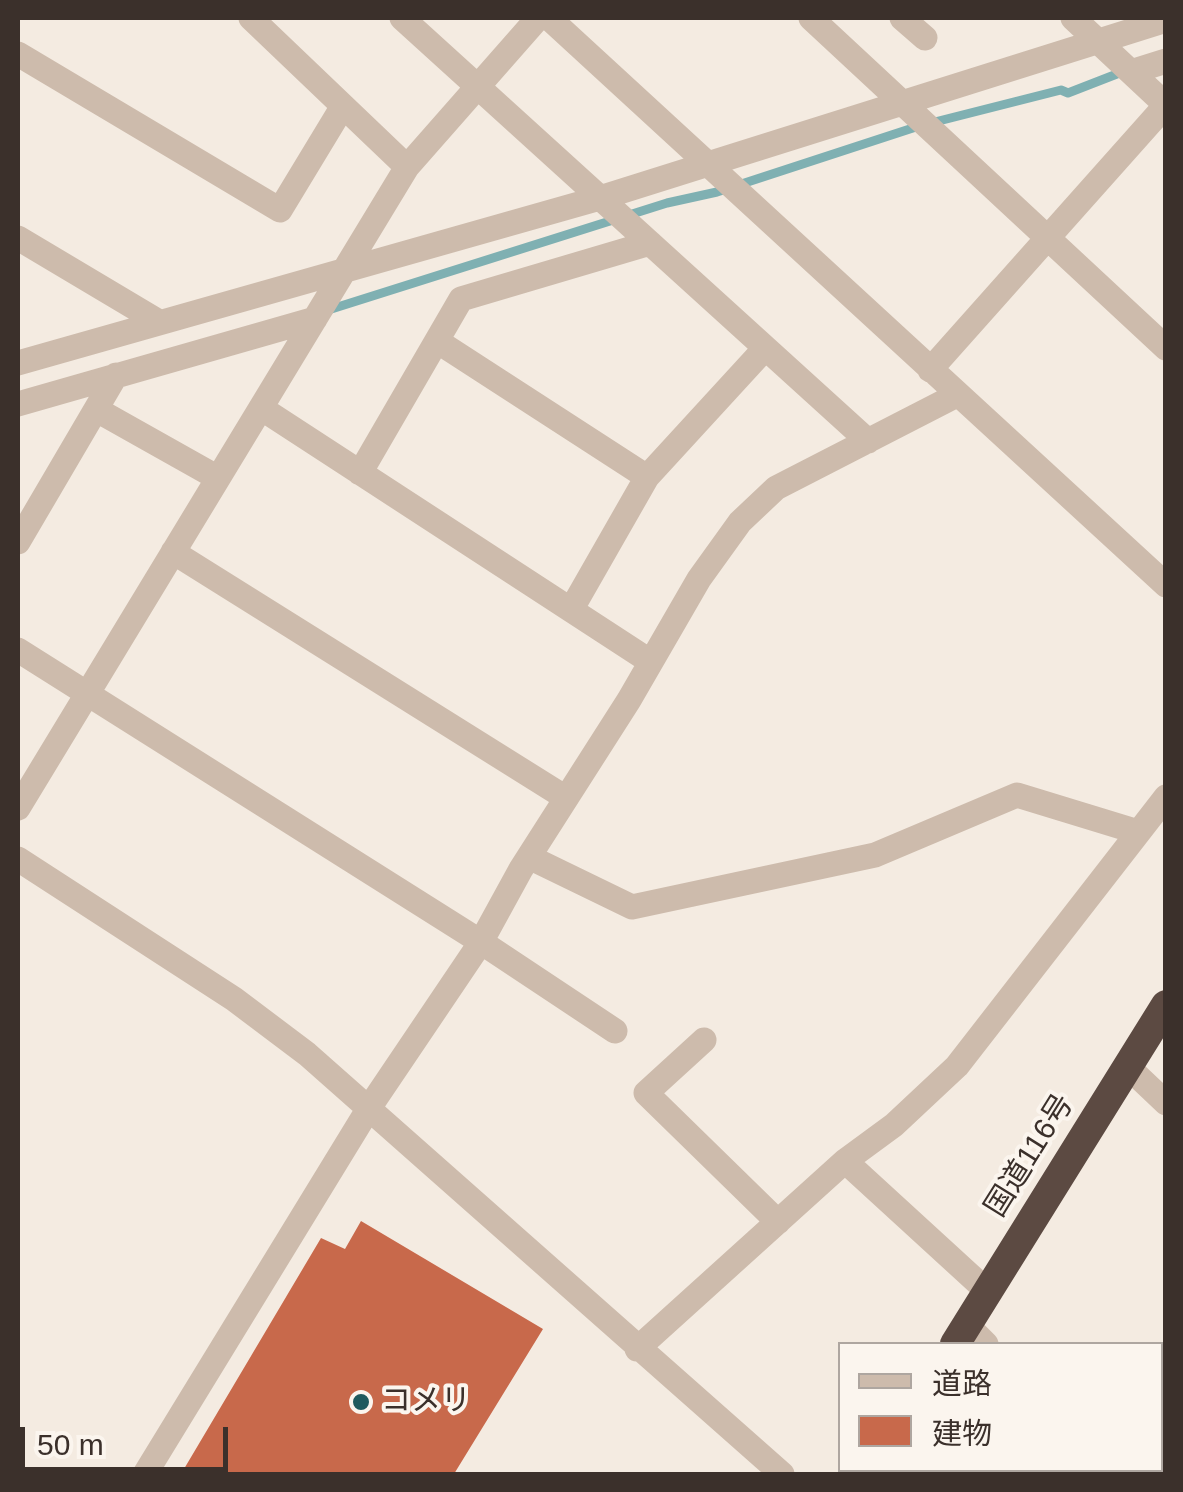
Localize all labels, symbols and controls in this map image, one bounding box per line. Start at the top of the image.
street label: 国道116号 [978,1088,1082,1224]
legend [838,1342,1163,1472]
text: 道路 [932,1367,992,1400]
place label: コメリ [381,1384,471,1420]
marker: コメリ [350,1391,372,1413]
scale bar [25,1407,232,1469]
text: 建物 [932,1417,992,1450]
text: 50 m [37,1428,104,1461]

